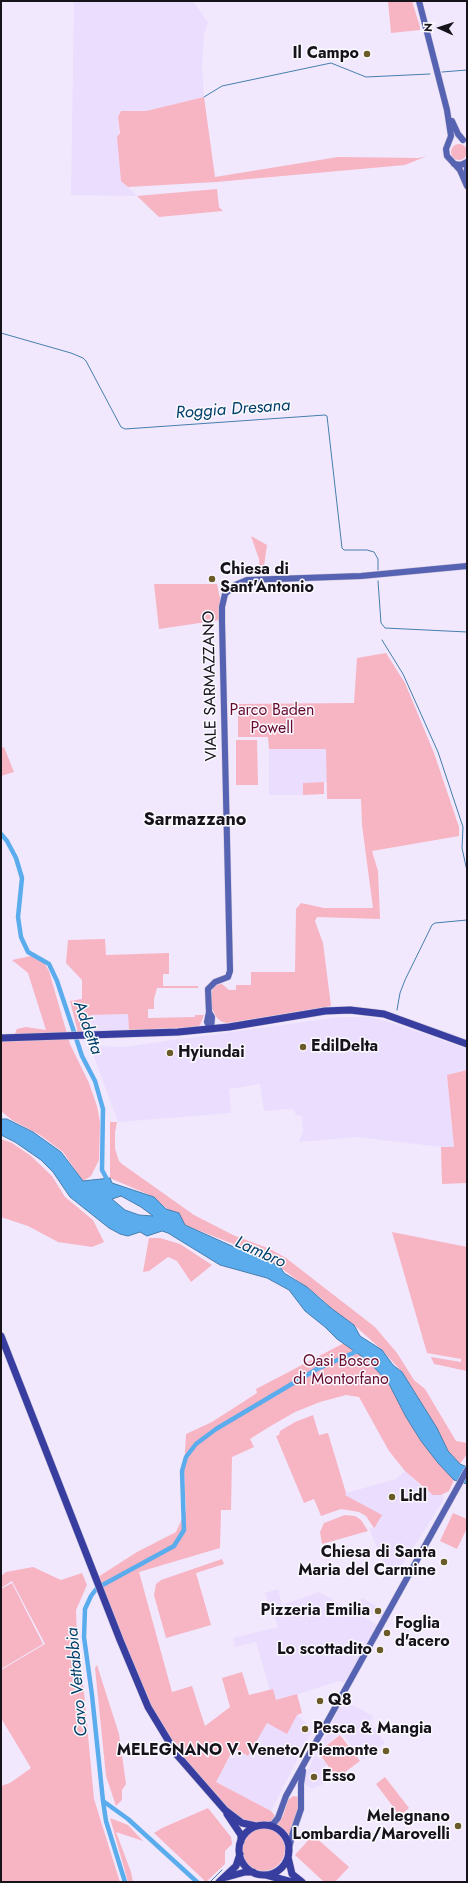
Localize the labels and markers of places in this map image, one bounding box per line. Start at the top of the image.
place label: Il Campo [292,44,359,64]
marker: Il Campo [362,49,372,59]
place label: Chiesa di Sant'Antonio [220,560,314,598]
marker: Chiesa di Sant'Antonio [207,574,217,584]
place label: EdilDelta [311,1037,378,1057]
marker: EdilDelta [298,1042,308,1052]
place label: Hyiundai [178,1043,245,1063]
marker: Hyiundai [165,1048,175,1058]
place label: Lidl [400,1487,427,1507]
marker: Lidl [387,1492,397,1502]
place label: Chiesa di Santa Maria del Carmine [298,1543,436,1581]
marker: Chiesa di Santa Maria del Carmine [439,1557,449,1567]
place label: Pizzeria Emilia [261,1601,370,1621]
marker: Pizzeria Emilia [373,1606,383,1616]
place label: Foglia d'acero [395,1614,450,1652]
marker: Foglia d'acero [382,1628,392,1638]
place label: Lo scottadito [277,1640,372,1660]
marker: Lo scottadito [375,1645,385,1655]
place label: Q8 [328,1691,352,1711]
marker: Q8 [315,1696,325,1706]
place label: Pesca & Mangia [313,1719,432,1739]
marker: Pesca & Mangia [300,1724,310,1734]
place label: MELEGNANO V. Veneto/Piemonte [117,1741,378,1761]
marker: MELEGNANO V. Veneto/Piemonte [381,1746,391,1756]
place label: Esso [322,1767,356,1787]
marker: Esso [309,1772,319,1782]
place label: Melegnano Lombardia/Marovelli [292,1807,450,1845]
marker: Melegnano Lombardia/Marovelli [453,1821,463,1831]

